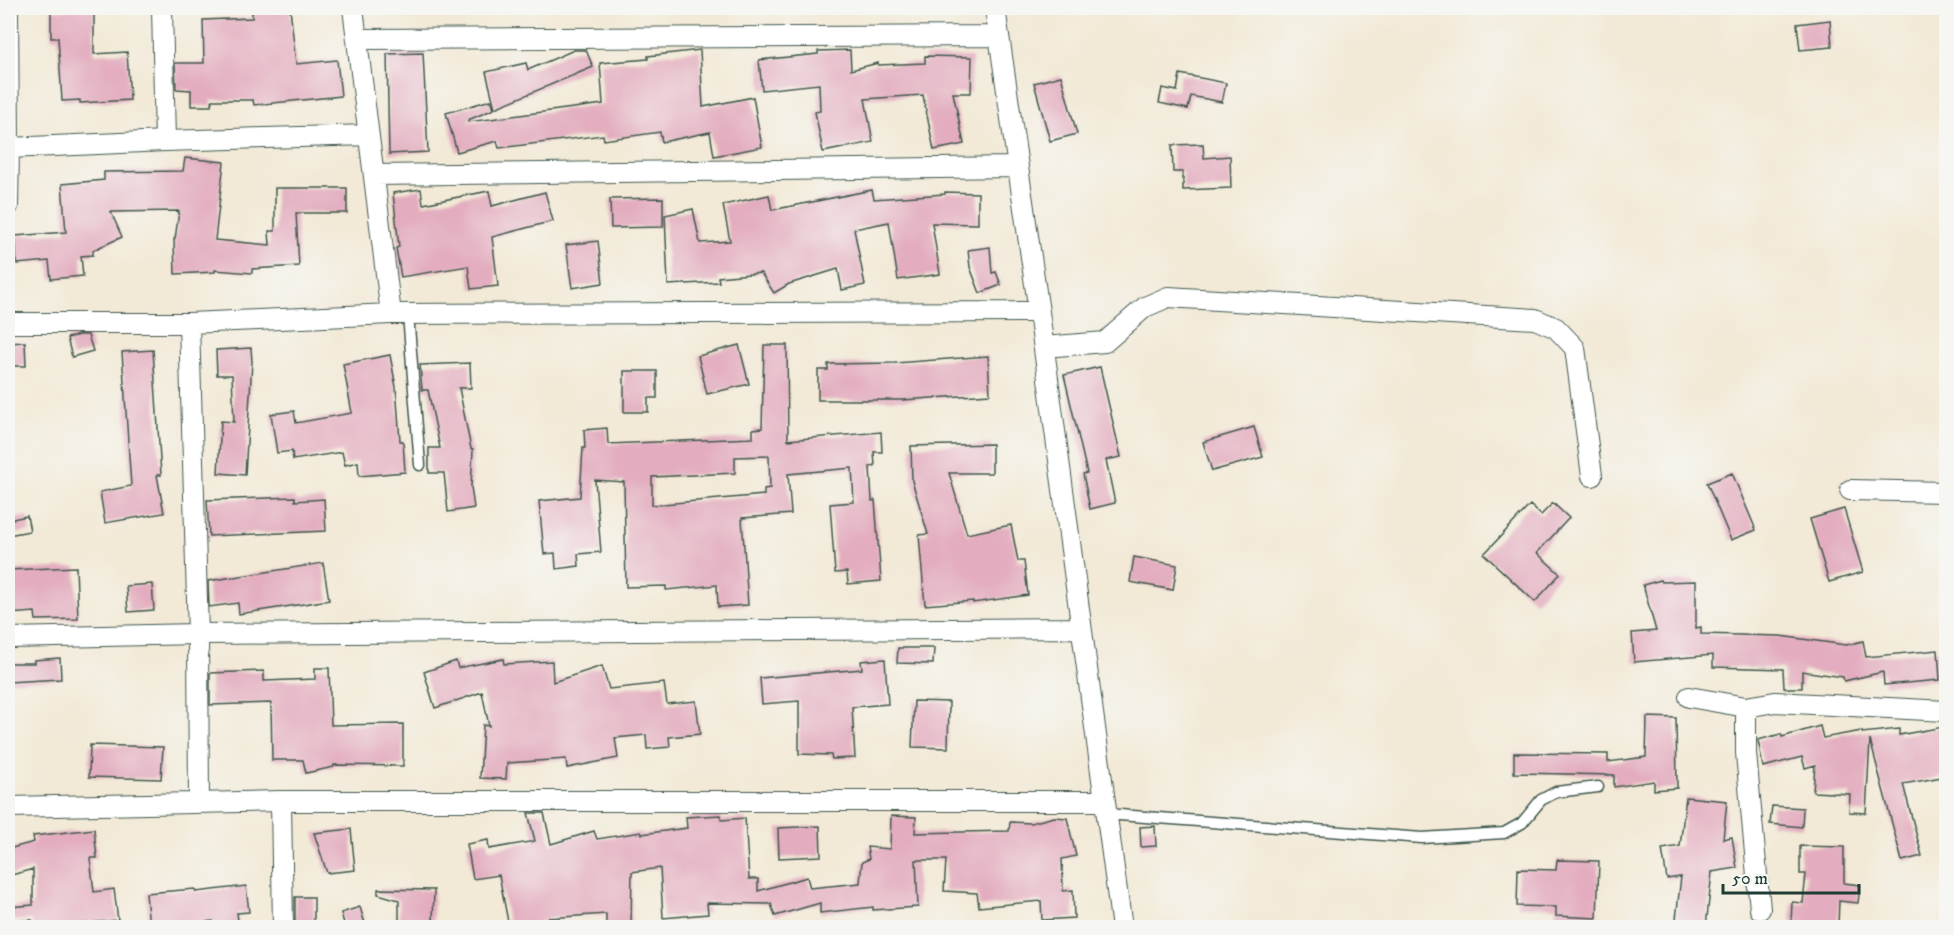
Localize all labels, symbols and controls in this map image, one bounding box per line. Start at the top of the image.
scale bar [1723,857,1860,895]
text: 50 m [1732,868,1768,890]

